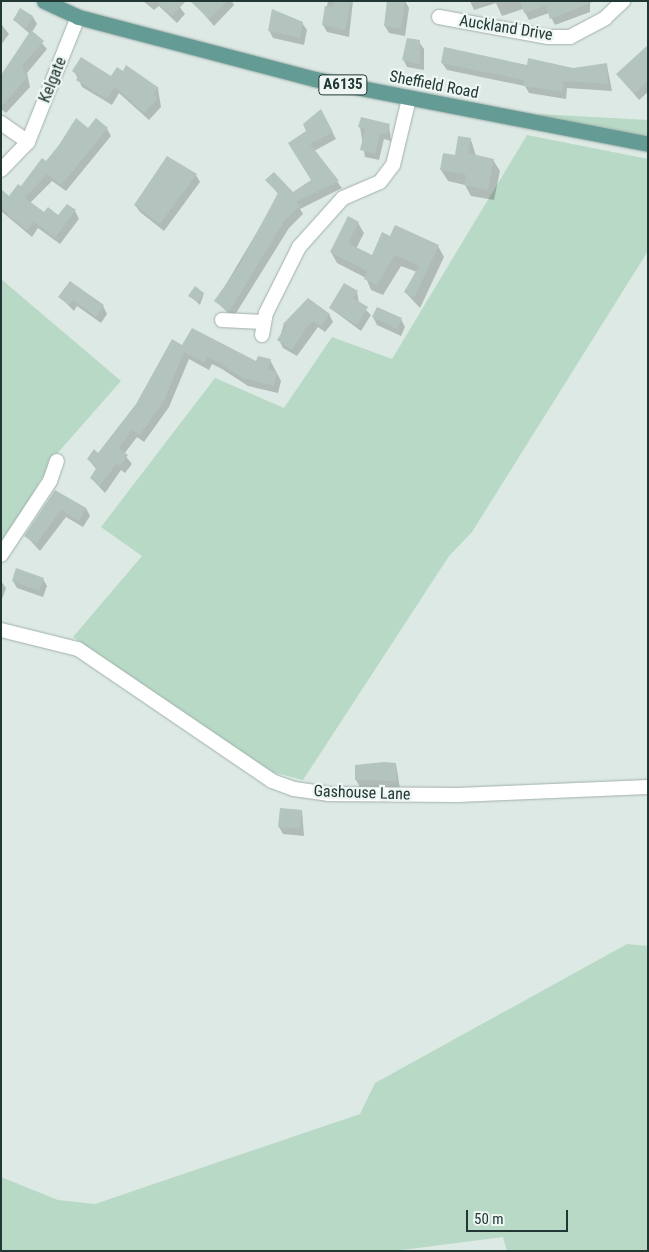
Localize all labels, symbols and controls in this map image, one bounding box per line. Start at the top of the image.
street label: Auckland Drive [458,11,554,45]
street label: Kelgate [35,54,71,106]
street label: Sheffield Road [388,67,480,103]
road number: A6135 [318,72,368,98]
street label: Gashouse Lane [313,782,411,804]
scale bar [469,1200,572,1232]
text: 50 m [474,1210,504,1228]

